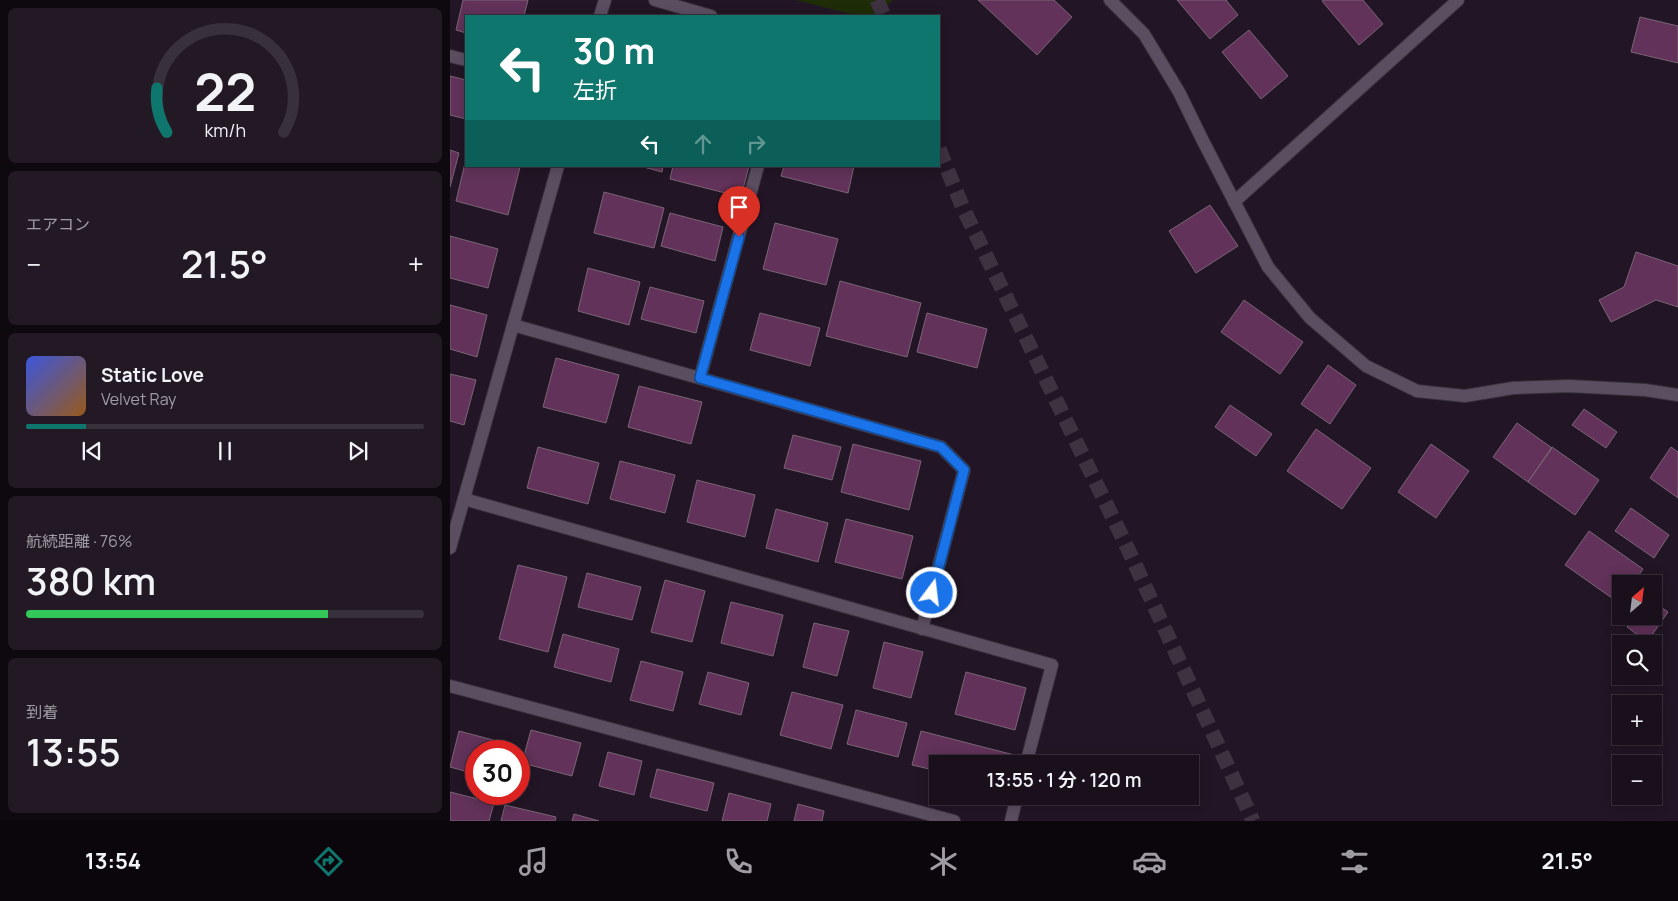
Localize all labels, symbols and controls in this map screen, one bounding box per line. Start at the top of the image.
text: 30 m [573,27,655,75]
icon: left [490,35,555,100]
text: 22 [194,56,256,127]
text: 左折 [573,75,617,105]
text: km/h [204,118,246,142]
icon: left [636,130,664,158]
icon: ahead [689,130,717,158]
icon: right [742,130,770,158]
pin [718,186,760,237]
icon: arrive [725,193,753,221]
text: エアコン [26,213,90,235]
text: 21.5° [181,237,268,289]
text: − [26,245,41,283]
text: + [408,245,424,283]
text: Static Love [101,362,204,388]
text: Velvet Ray [101,388,177,410]
icon: previous [78,437,106,465]
icon: pause [211,437,239,465]
icon: next [344,437,372,465]
text: 航続距離 · 76% [26,530,132,552]
text: 380 km [26,554,156,606]
position arrow [905,566,957,618]
north arrow [1612,575,1662,625]
map controls [1612,575,1662,805]
button: search [1612,635,1662,685]
button: + [1612,695,1662,745]
text: 到着 [26,701,58,723]
text: 13:55 [26,725,121,777]
speed limit sign: 30 [465,740,530,805]
button: − [1612,755,1662,805]
text: 13:55 · 1 分 · 120 m [987,767,1141,793]
icon: directions [311,844,346,879]
icon: music [516,844,551,879]
icon: phone [721,844,756,879]
icon: climate [926,844,961,879]
icon: car [1132,844,1167,879]
icon: filters [1337,844,1372,879]
text: 13:54 [85,846,141,876]
text: 21.5° [1542,846,1593,876]

